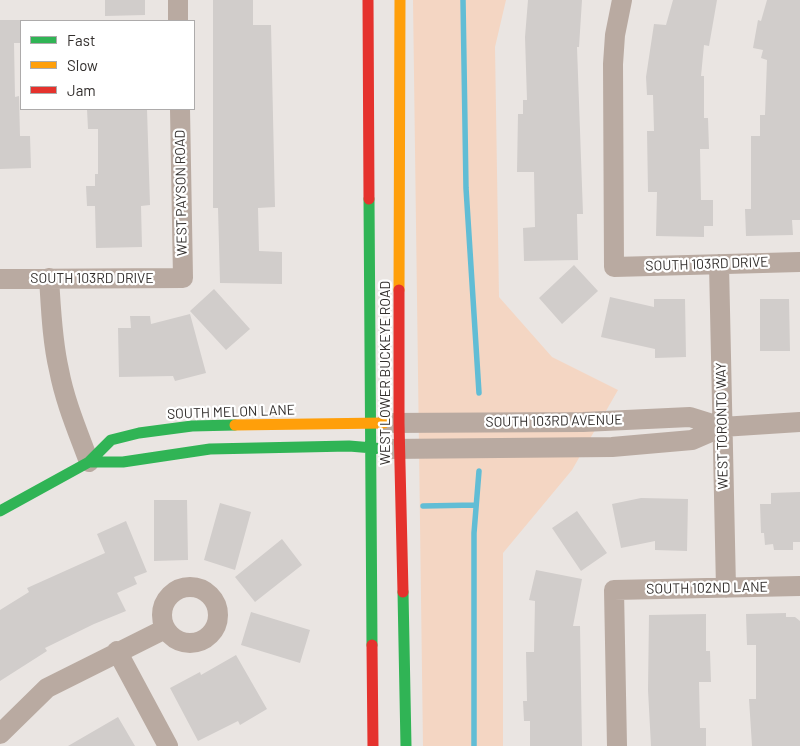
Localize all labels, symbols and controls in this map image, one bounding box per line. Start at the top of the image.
legend [20,20,195,110]
text: Fast [67,31,95,49]
text: Slow [67,56,98,74]
text: Jam [67,81,96,99]
street label: WEST PAYSON ROAD [172,130,190,256]
street label: SOUTH 103RD DRIVE [645,253,769,275]
street label: SOUTH 103RD DRIVE [30,270,154,286]
street label: WEST LOWER BUCKEYE ROAD [377,281,393,465]
street label: WEST TORONTO WAY [712,362,732,490]
street label: SOUTH MELON LANE [167,401,295,423]
street label: SOUTH 103RD AVENUE [485,411,623,431]
street label: SOUTH 102ND LANE [646,579,768,597]

